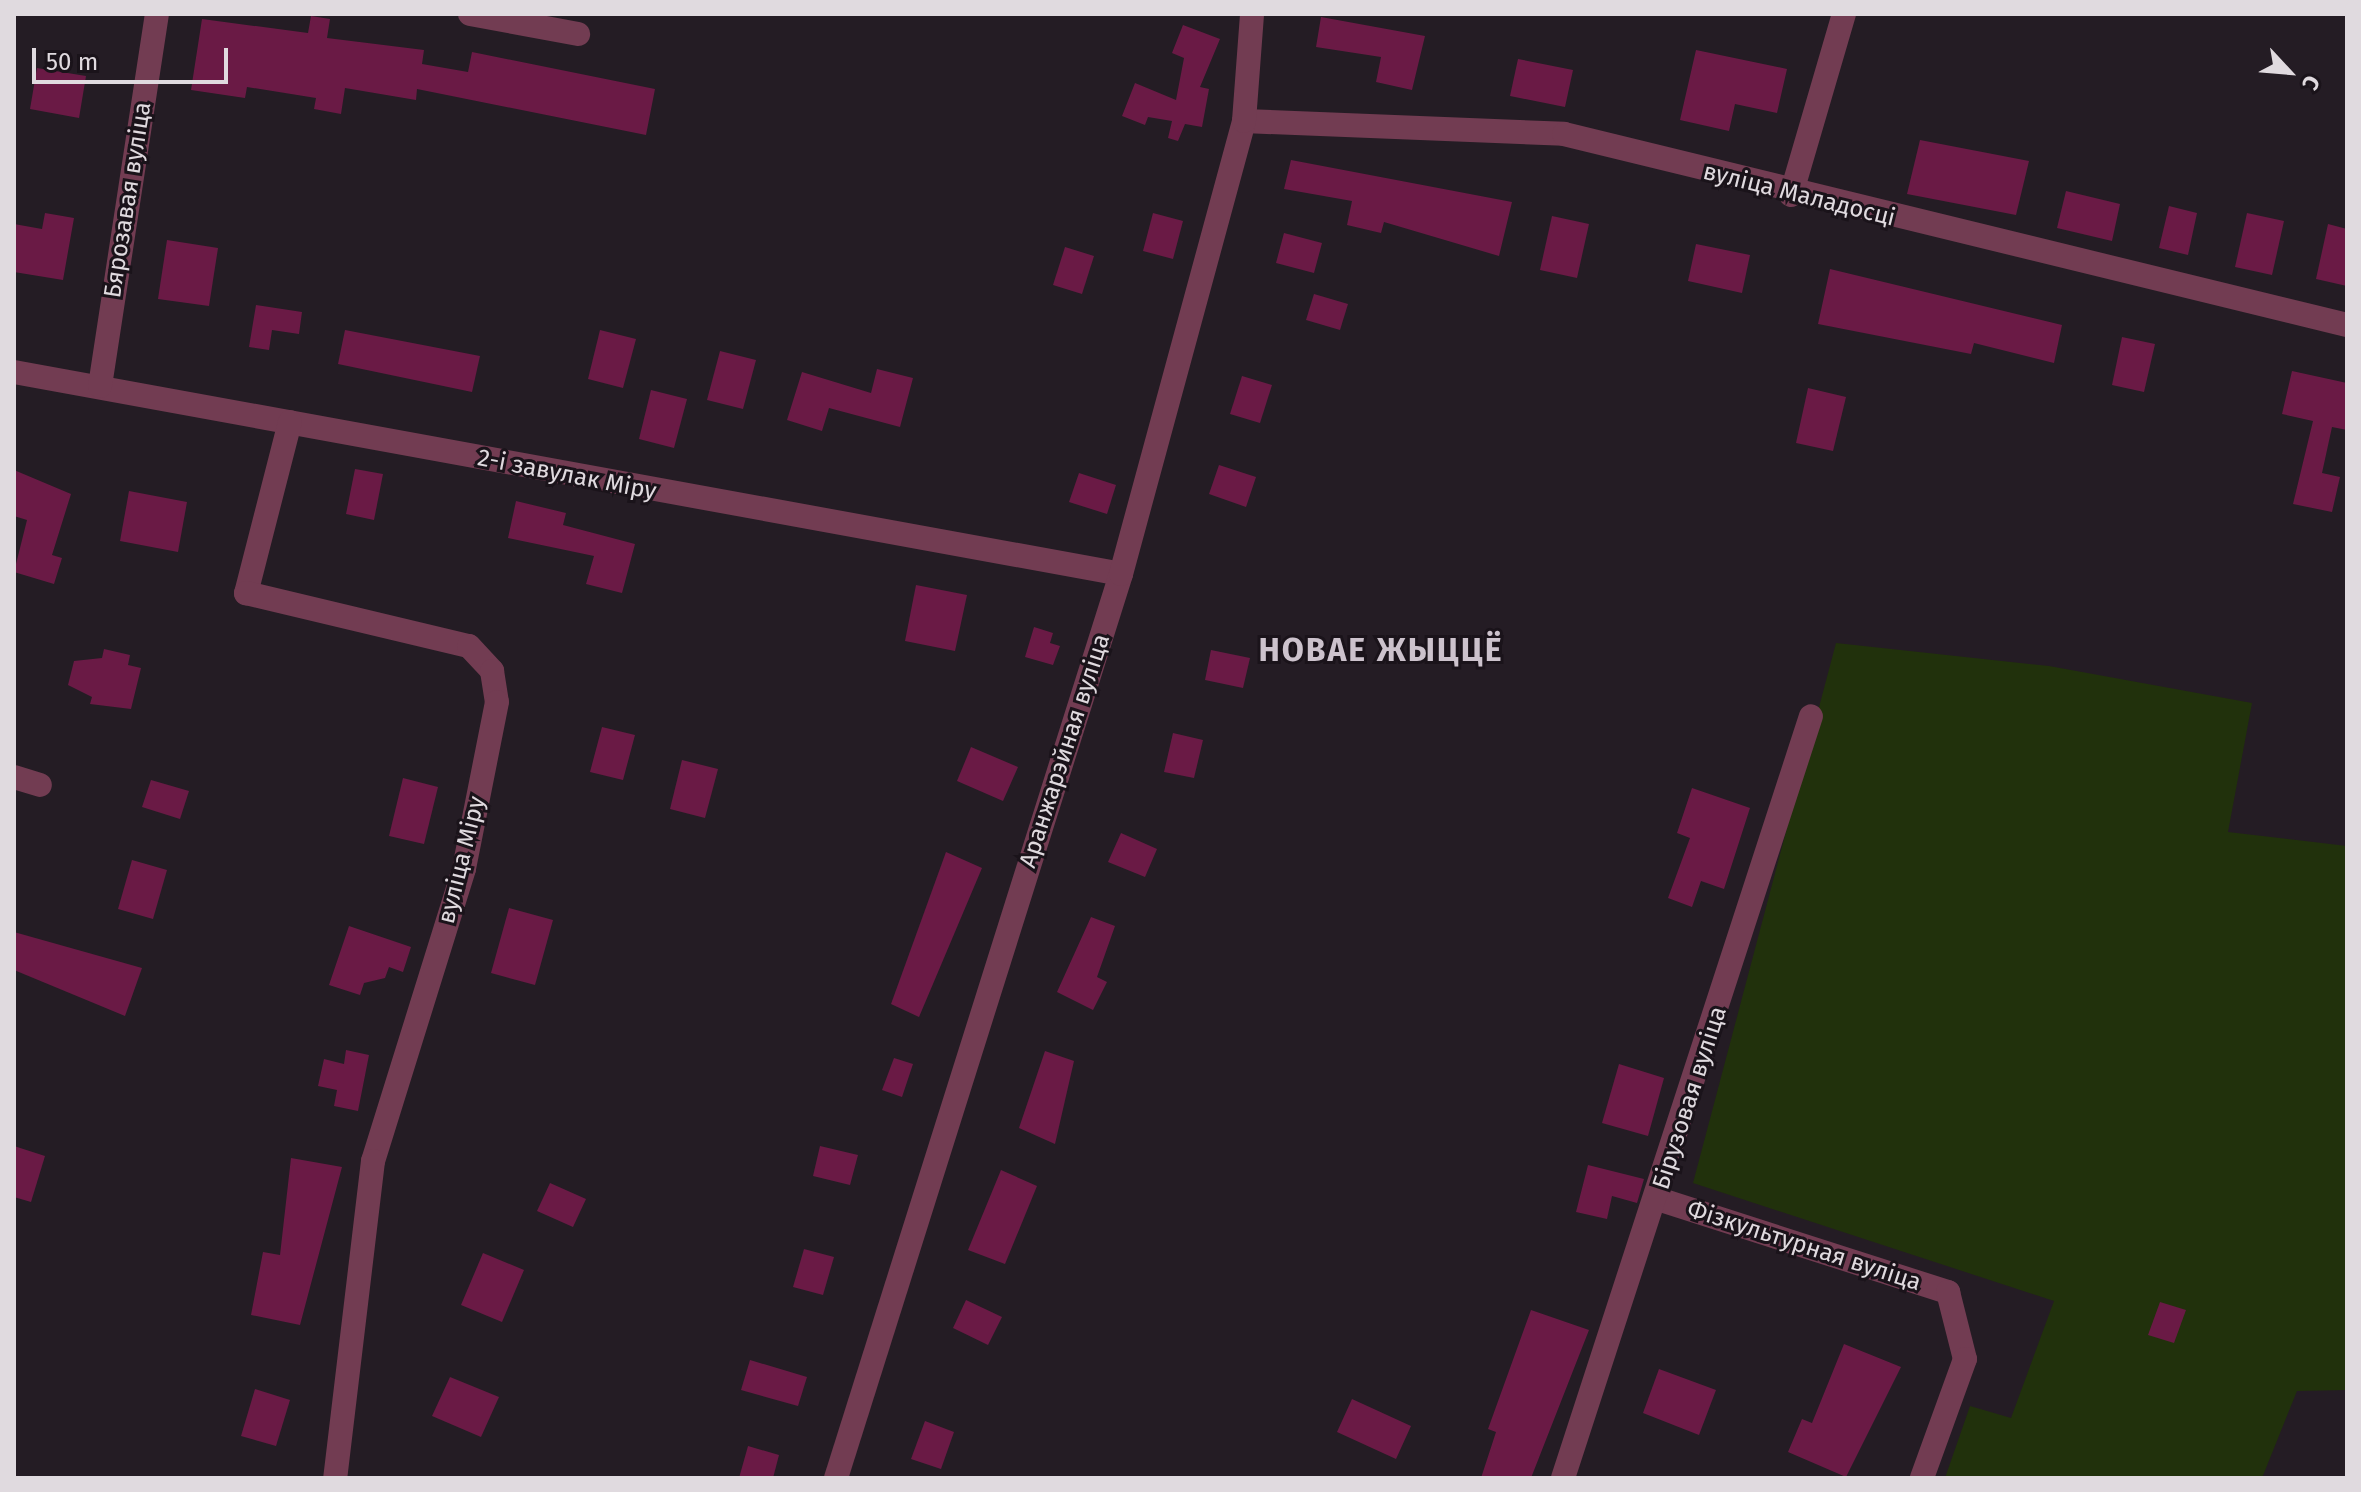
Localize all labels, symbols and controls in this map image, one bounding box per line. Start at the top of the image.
scale bar [36,32,232,82]
north arrow [2249,32,2329,112]
text: 50 m [46,48,98,76]
text: С [2296,71,2326,94]
street label: Бярозавая вуліца [98,100,158,300]
street label: вуліца Маладосці [1700,157,1898,233]
street label: 2-і завулак Міру [475,444,659,506]
street label: Аранжарэйная вуліца [1014,631,1116,871]
district label: НОВАЕ ЖЫЦЦЁ [1258,631,1504,669]
street label: вуліца Міру [432,793,492,927]
street label: Бірузовая вуліца [1647,1003,1733,1193]
street label: Фізкультурная вуліца [1684,1195,1924,1297]

